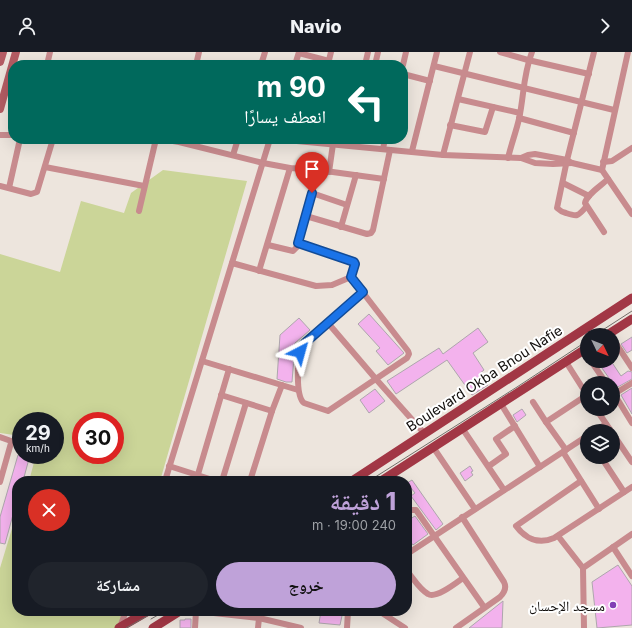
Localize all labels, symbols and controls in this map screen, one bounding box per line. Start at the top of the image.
icon: person [16,15,38,37]
icon: forward [594,15,616,37]
text: Navio [290,16,342,37]
text: 90 m [257,70,326,104]
icon: left [340,76,392,128]
text: انعطف يسارًا [244,106,326,127]
pin [295,152,329,193]
icon: arrive [301,158,323,180]
street label: Boulevard Okba Bnou Nafie [403,321,565,435]
north arrow [580,328,620,368]
map controls [580,328,620,464]
position arrow [279,331,321,373]
button: search [580,376,620,416]
speed limit sign: 30 [72,412,124,464]
text: 29 [25,421,51,445]
button: layers [580,424,620,464]
text: km/h [26,442,50,454]
text: 1 دقيقة [330,487,396,516]
button: close [28,489,70,531]
text: 240 m · 19:00 [312,517,396,533]
button: مشاركة [28,562,208,608]
button: خروج [216,562,396,608]
place label: مسجد الإحسان [529,597,605,615]
marker: مسجد الإحسان [608,600,618,610]

